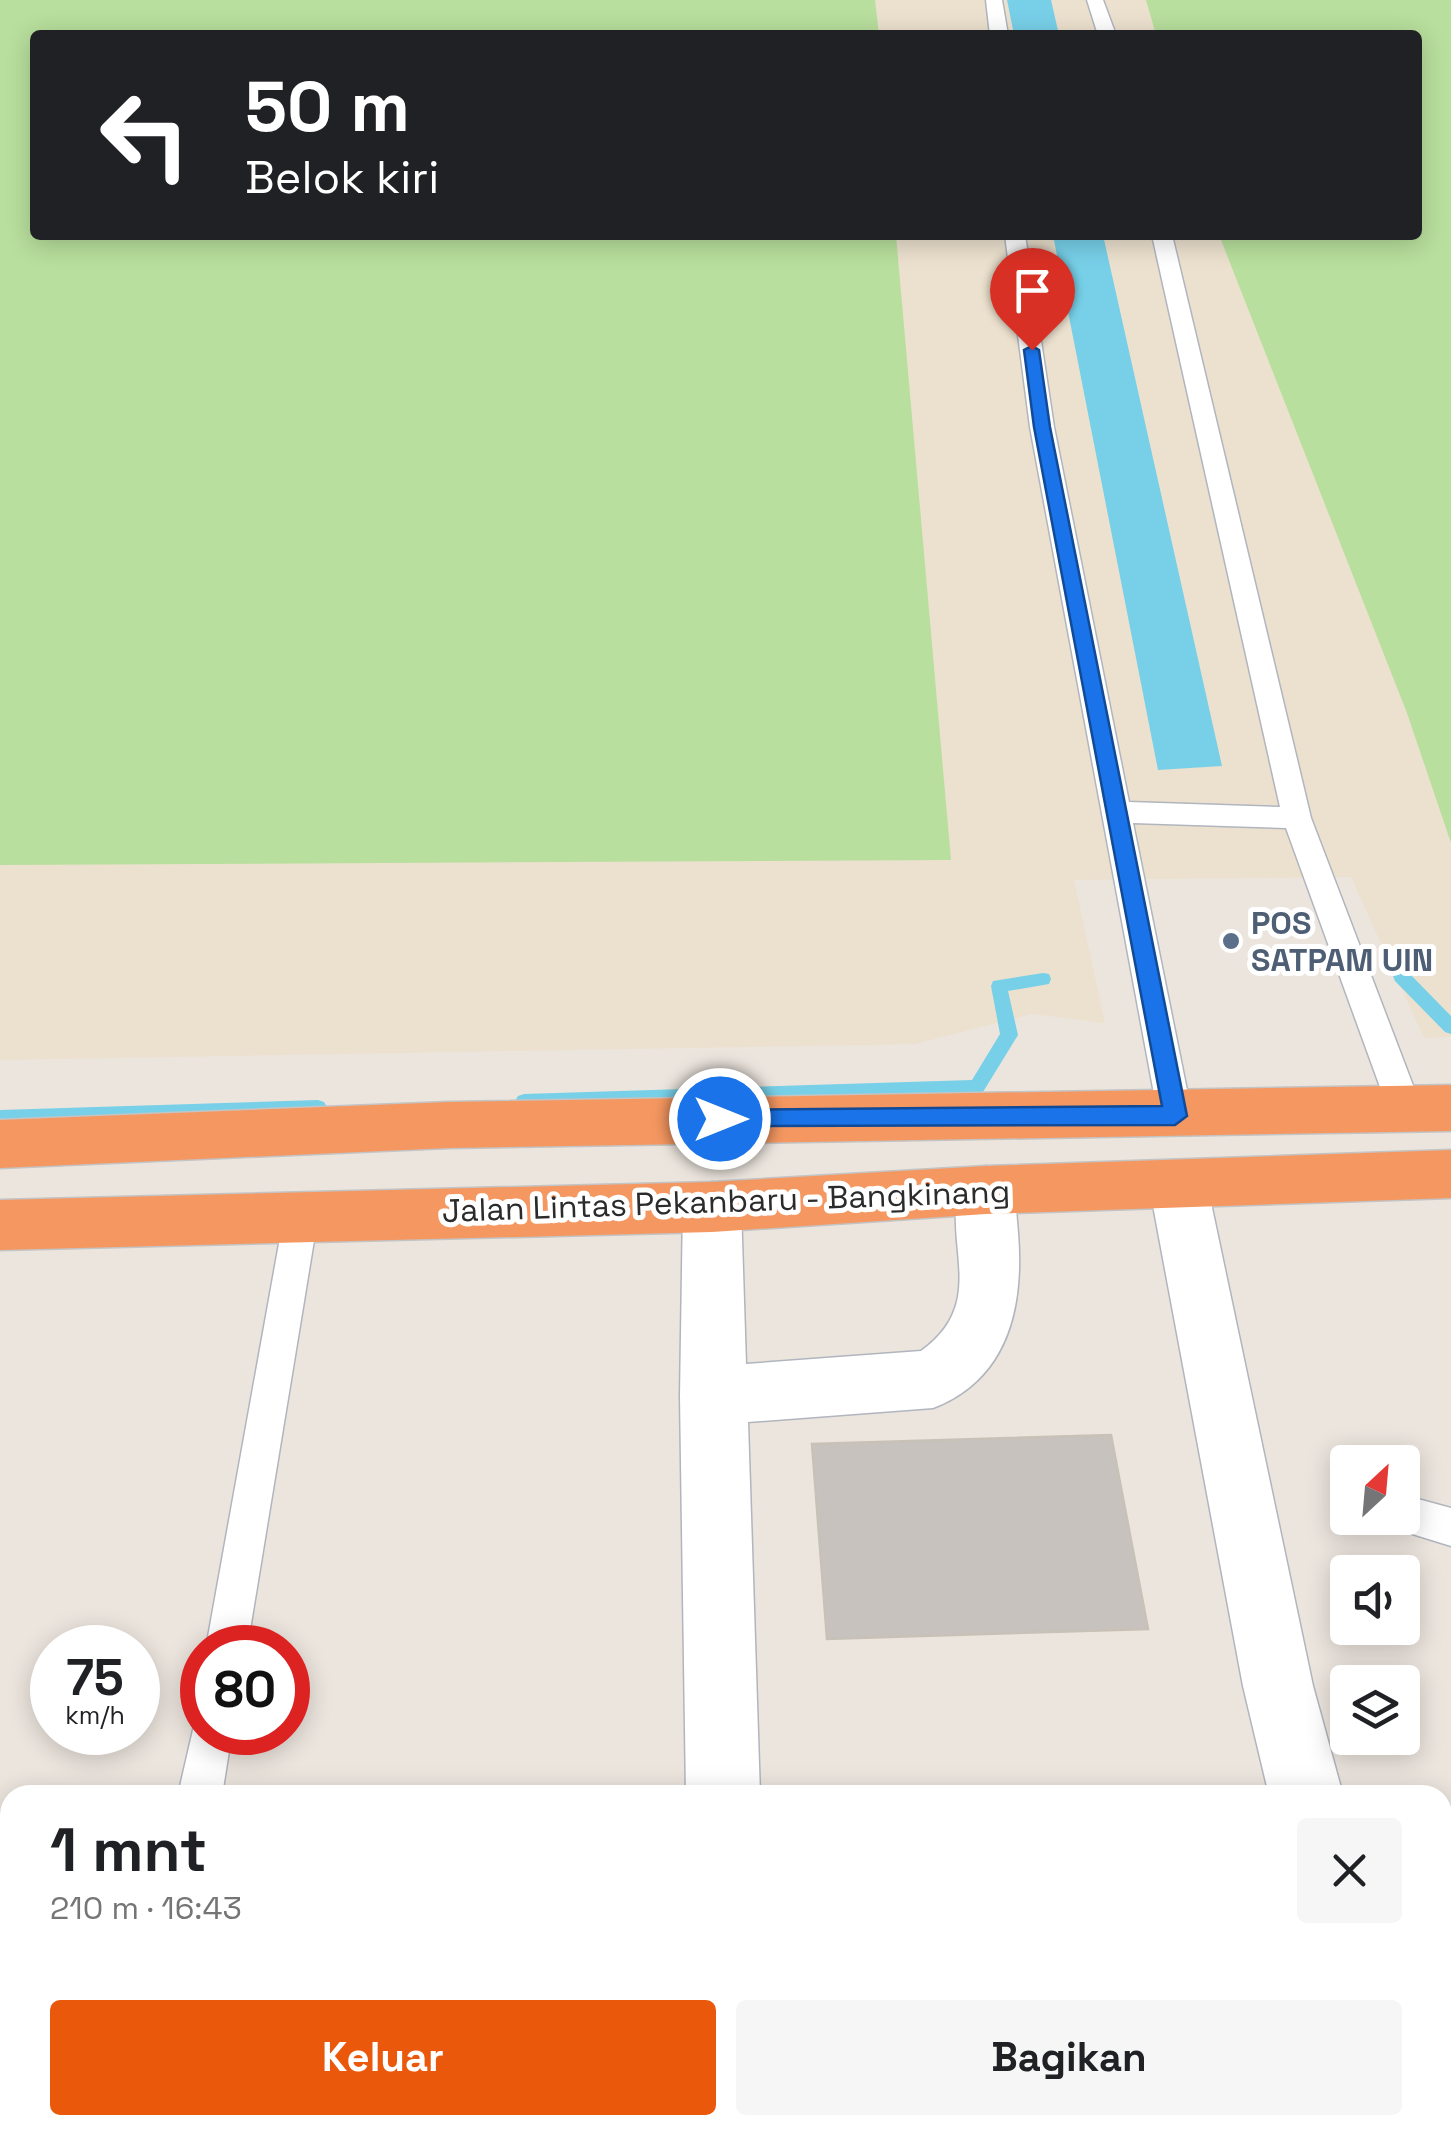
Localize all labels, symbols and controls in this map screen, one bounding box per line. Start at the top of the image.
text: 50 m [245,62,410,151]
icon: left [80,70,210,200]
text: Belok kiri [245,149,439,206]
pin [990,248,1075,351]
icon: arrive [1005,263,1060,318]
place label: POS SATPAM UIN [1251,903,1433,980]
marker: POS SATPAM UIN [1220,930,1242,952]
position arrow [668,1067,772,1171]
street label: Jalan Lintas Pekanbaru - Bangkinang [441,1171,1011,1231]
north arrow [1330,1445,1420,1535]
map controls [1330,1445,1420,1755]
button: sound [1330,1555,1420,1645]
speed limit sign: 80 [180,1625,310,1755]
text: 75 [66,1646,124,1710]
button: layers [1330,1665,1420,1755]
text: km/h [65,1699,125,1731]
text: 1 mnt [50,1812,207,1889]
button: close [1297,1818,1402,1923]
text: 210 m · 16:43 [50,1888,242,1928]
button: Keluar [50,2000,716,2115]
button: Bagikan [736,2000,1402,2115]

